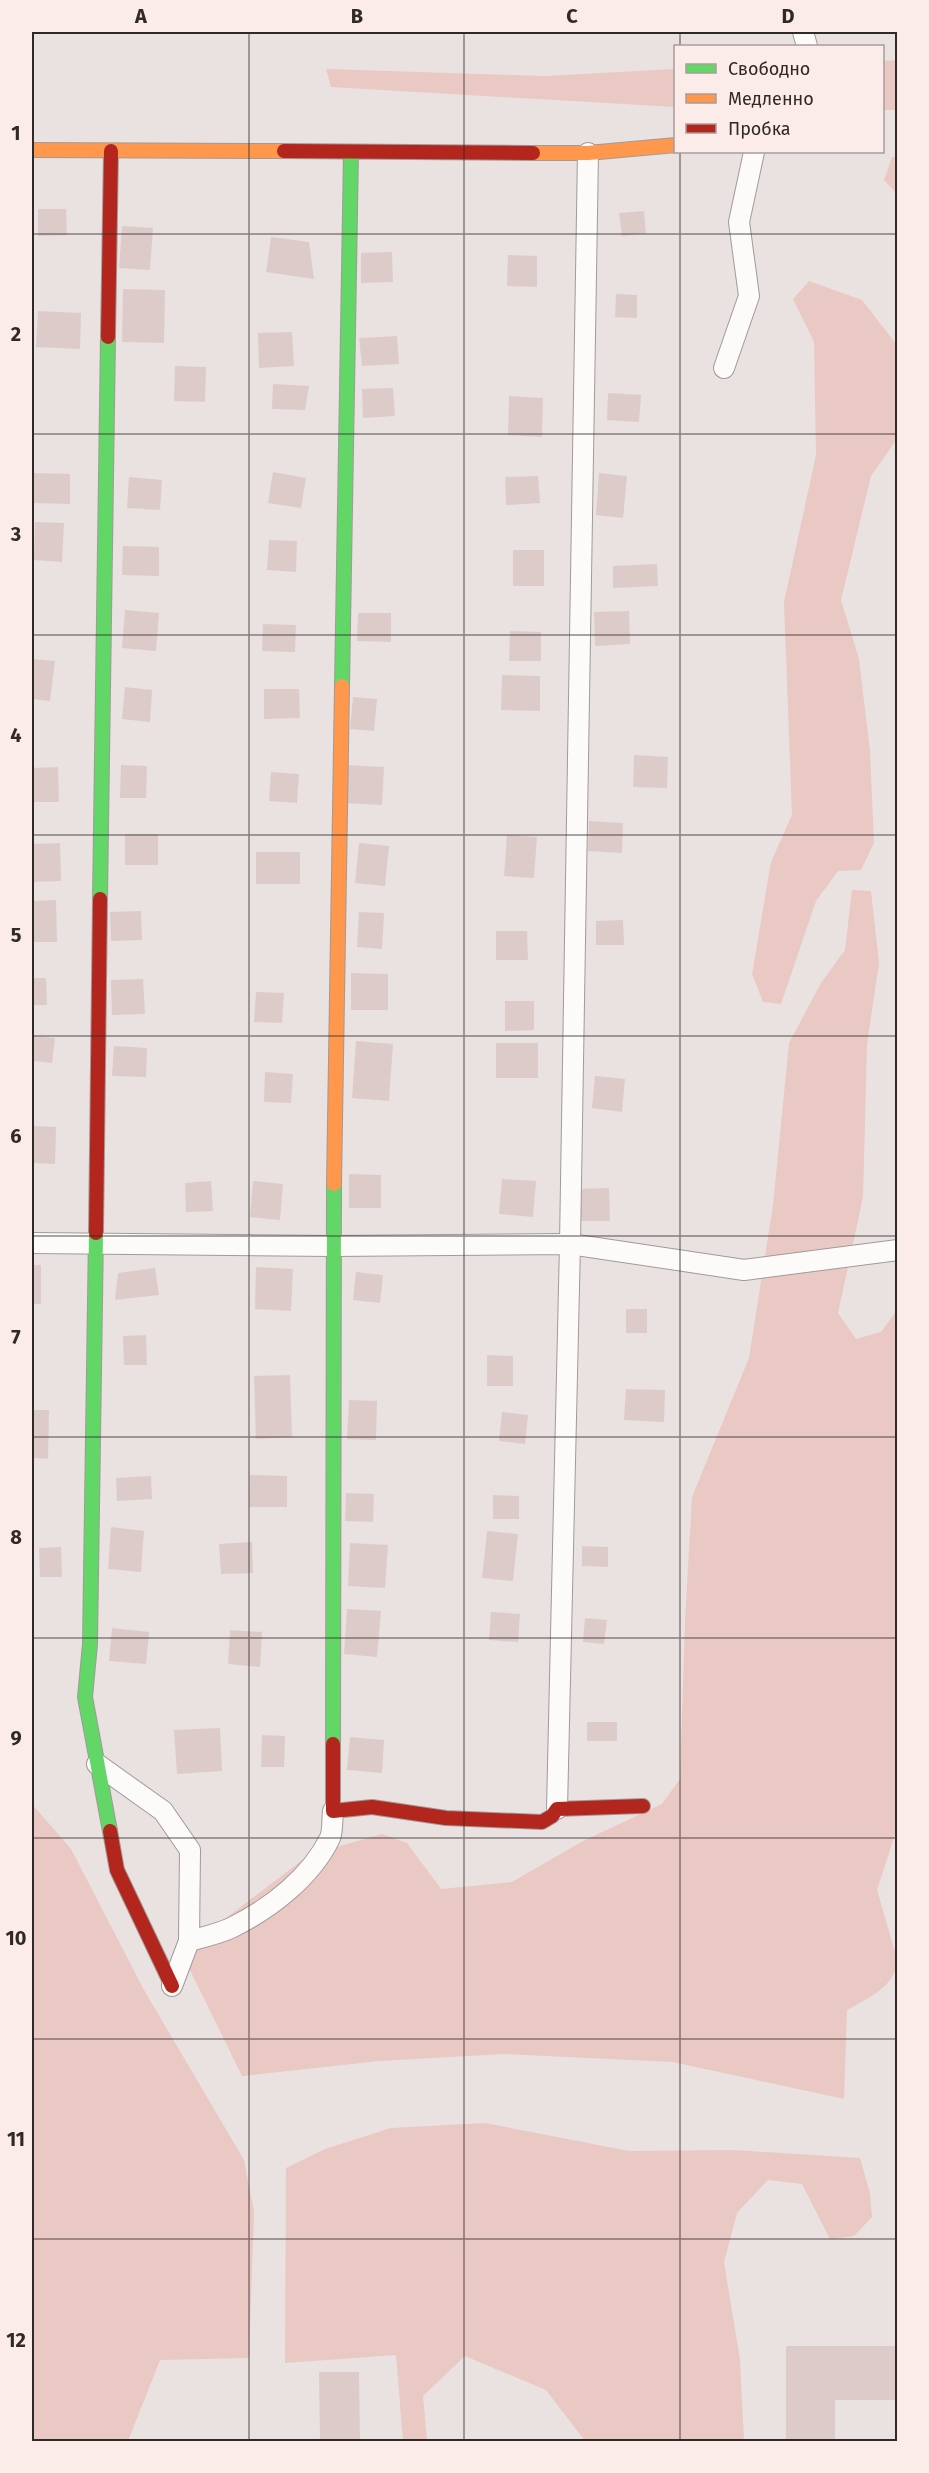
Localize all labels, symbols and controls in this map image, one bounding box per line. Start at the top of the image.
text: A [134,4,148,28]
text: B [351,4,363,28]
text: C [566,4,578,28]
text: D [781,4,795,28]
legend [674,45,884,153]
text: Свободно [728,58,810,80]
text: Медленно [728,88,814,110]
text: Пробка [728,118,791,140]
text: 1 [11,121,21,145]
text: 2 [11,322,21,346]
text: 3 [10,522,21,546]
text: 4 [10,723,22,747]
text: 5 [11,923,22,947]
text: 6 [10,1124,22,1148]
text: 7 [11,1325,21,1349]
text: 8 [10,1525,22,1549]
text: 9 [10,1726,22,1750]
text: 10 [6,1926,26,1950]
text: 11 [7,2127,25,2151]
text: 12 [6,2328,26,2352]

